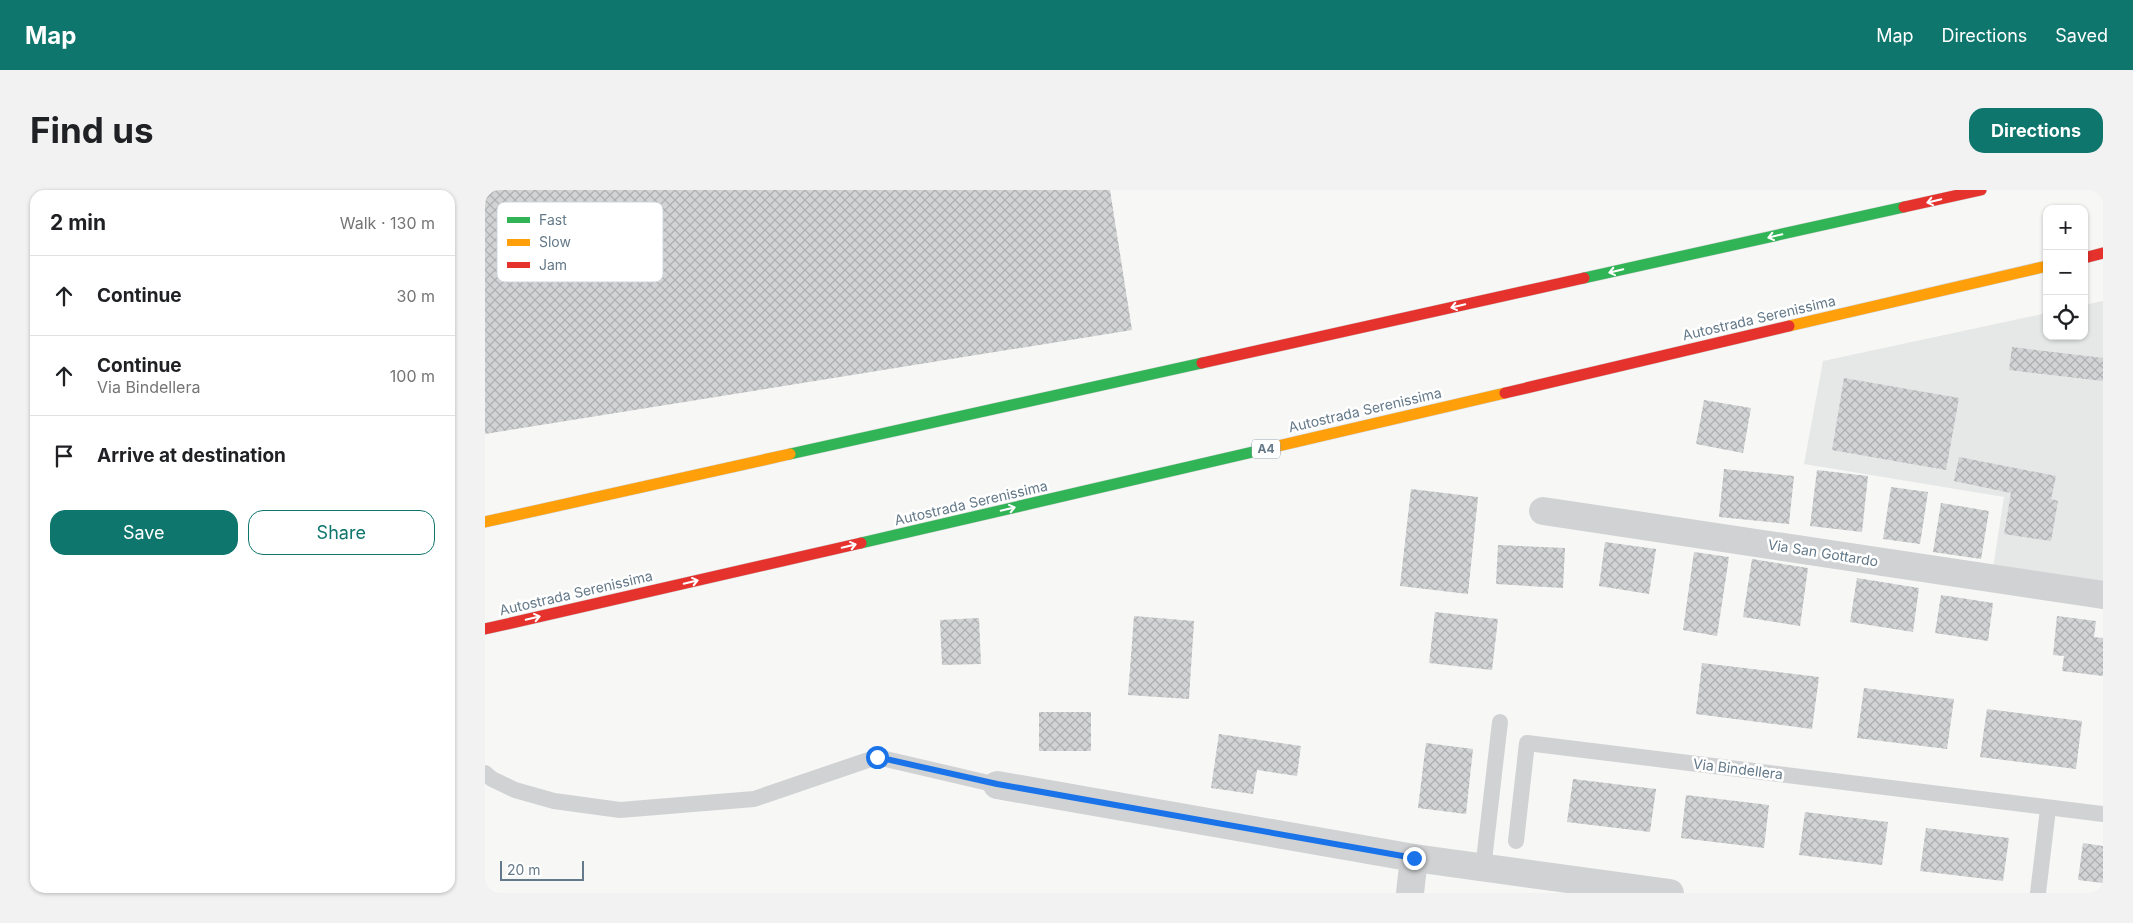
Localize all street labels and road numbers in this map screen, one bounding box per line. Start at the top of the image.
street label: Autostrada Serenissima [1681,292,1837,343]
street label: Autostrada Serenissima [1287,384,1443,435]
road number: A4 [1252,440,1280,458]
street label: Autostrada Serenissima [893,477,1049,528]
street label: Via San Gottardo [1767,535,1879,570]
street label: Autostrada Serenissima [498,567,654,618]
street label: Via Bindellera [1692,755,1784,782]

